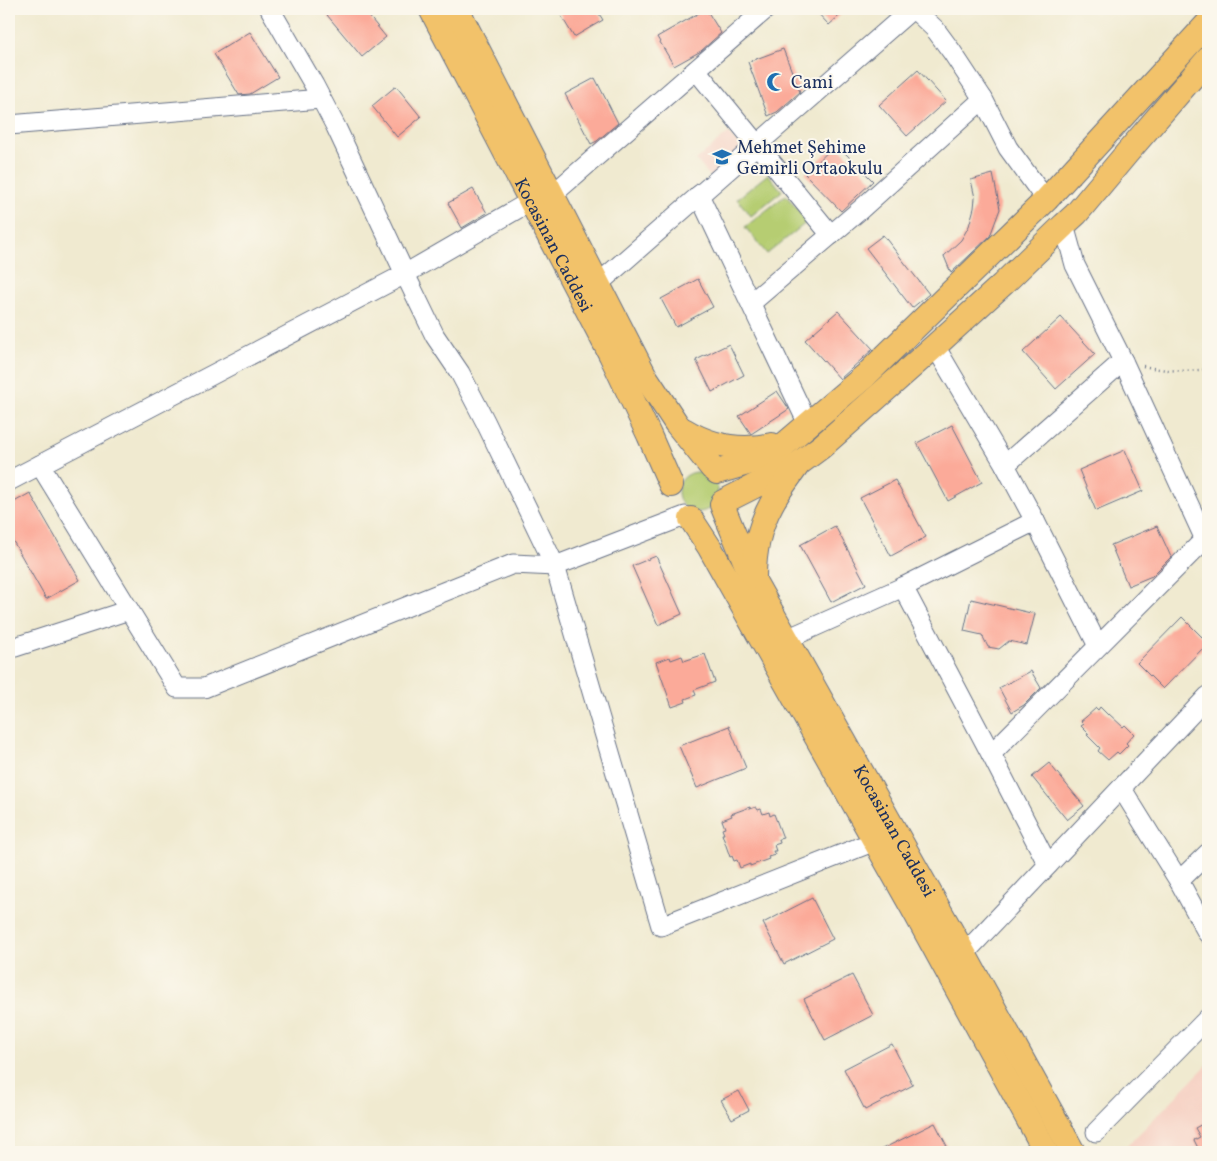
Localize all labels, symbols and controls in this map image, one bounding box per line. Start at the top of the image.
mosque icon: Cami [765,71,787,93]
place label: Cami [791,71,833,96]
place label: Mehmet Şehime Gemirli Ortaokulu [737,136,883,182]
school or university icon: Mehmet Şehime Gemirli Ortaokulu [711,146,733,168]
street label: Kocasinan Caddesi [507,174,598,317]
street label: Kocasinan Caddesi [846,761,940,902]

